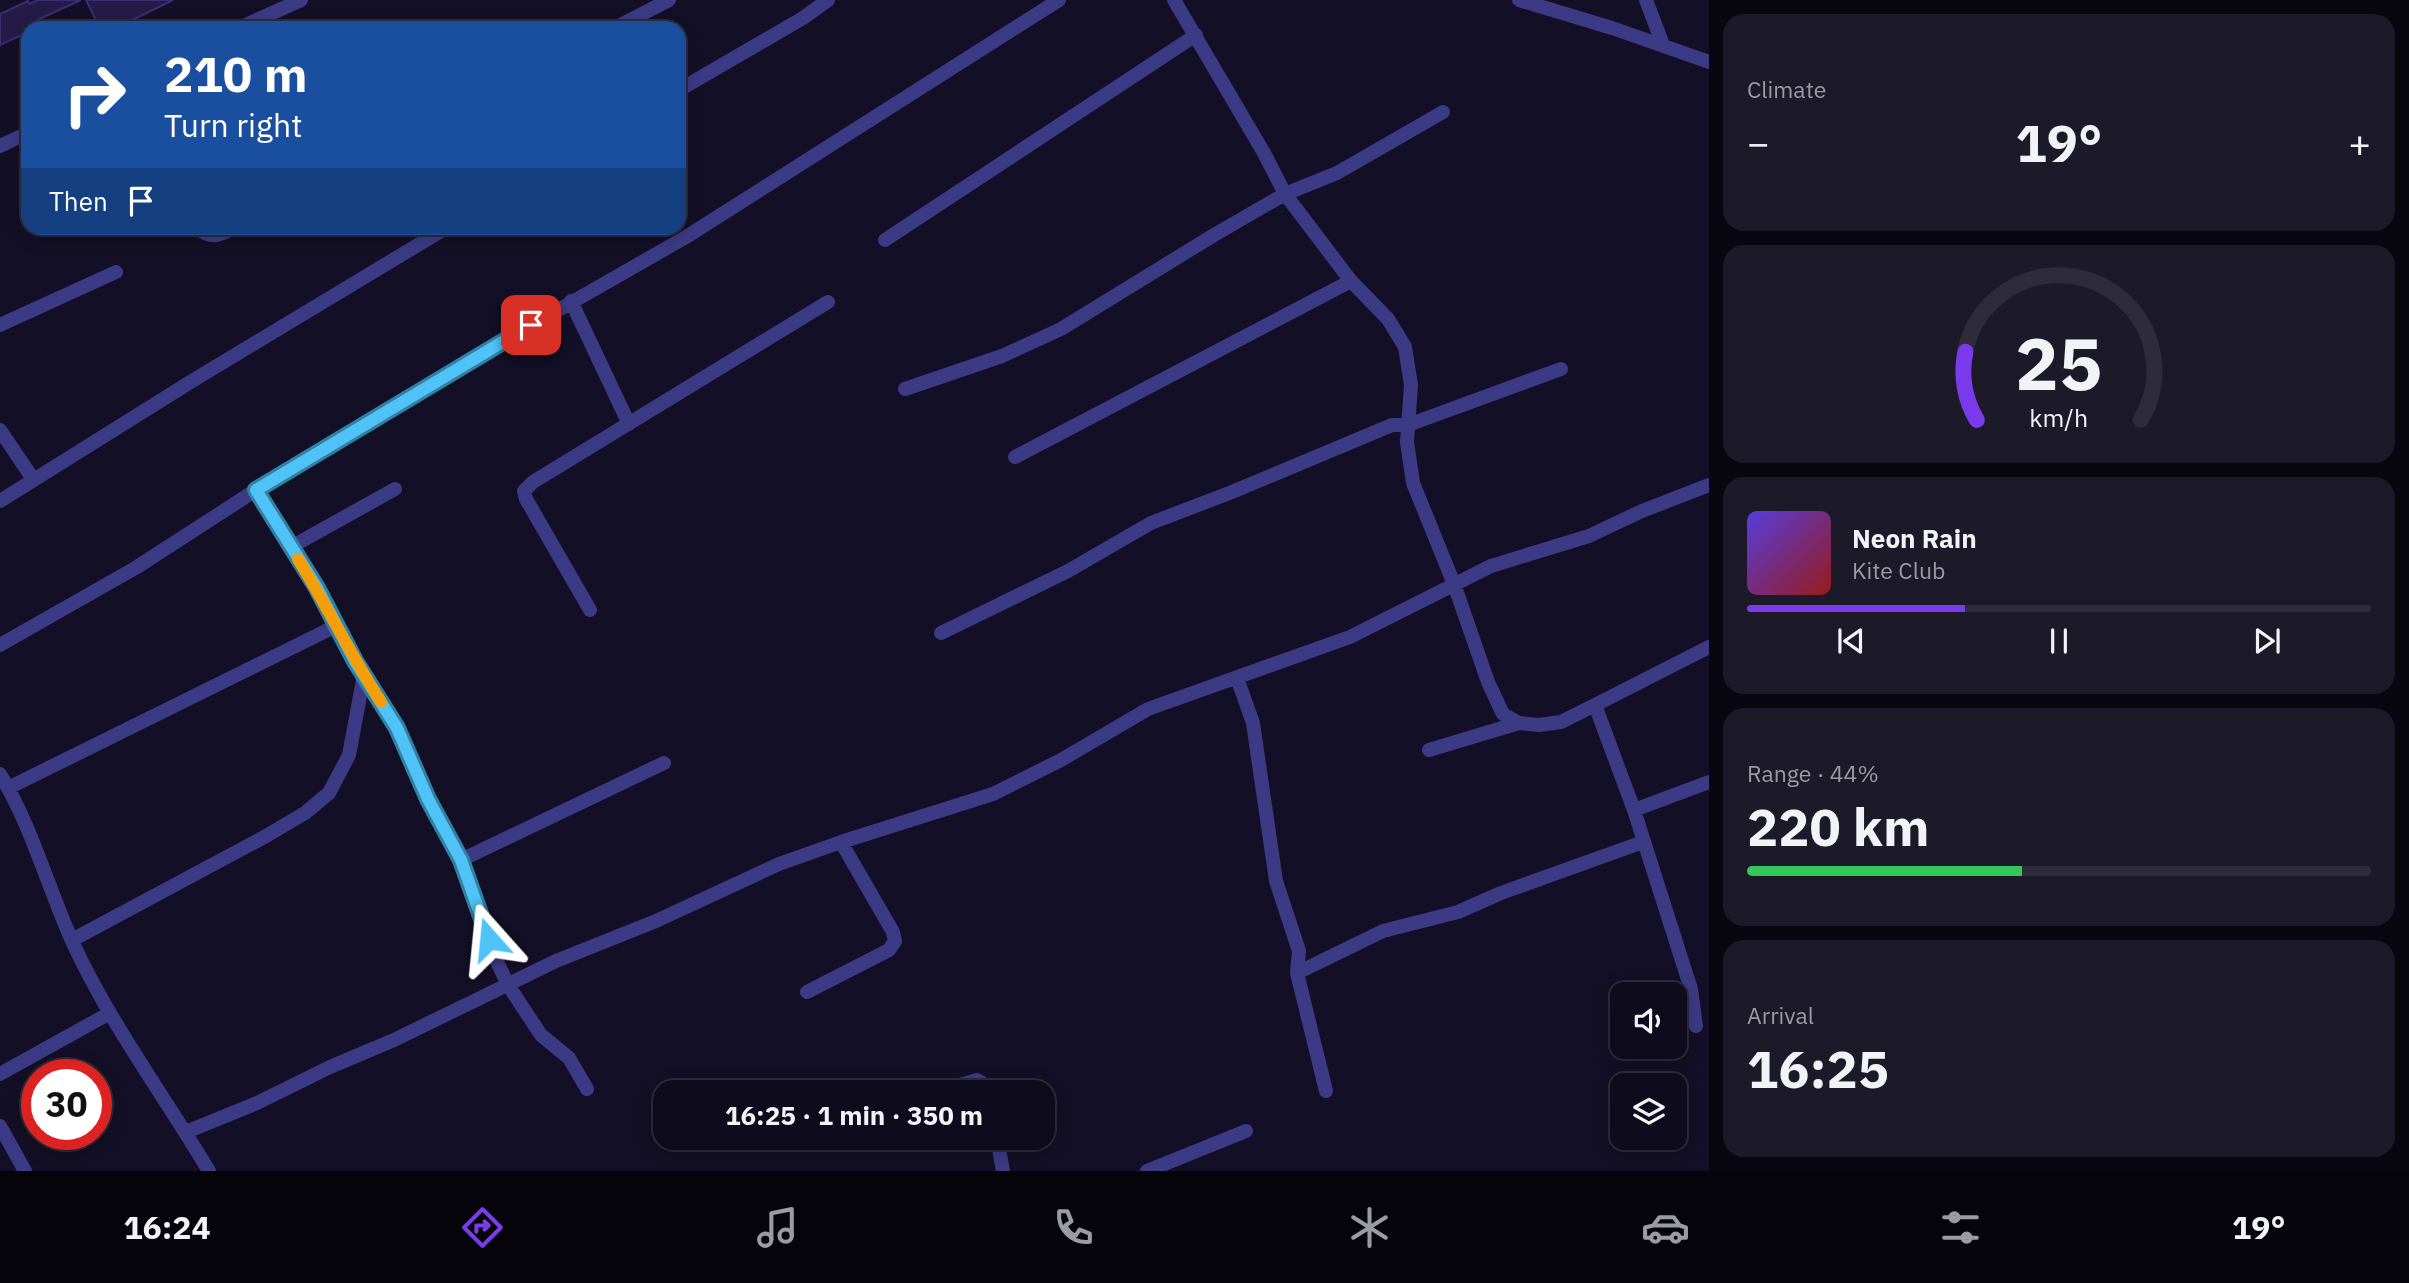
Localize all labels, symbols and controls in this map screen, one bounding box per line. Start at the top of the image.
text: 210 m [164,42,308,105]
icon: right [49,49,140,140]
text: Climate [1747,74,1826,104]
text: Turn right [164,104,302,146]
text: 19° [2016,109,2102,176]
text: − [1747,118,1770,167]
text: + [2348,118,2371,167]
icon: arrive [122,182,160,220]
text: Then [49,184,108,218]
pin [501,295,561,355]
icon: arrive [512,306,550,344]
text: 25 [2015,316,2103,411]
text: km/h [2030,401,2088,434]
text: Neon Rain [1852,521,1977,555]
text: Kite Club [1852,555,1945,585]
icon: previous [1832,622,1870,660]
icon: pause [2040,622,2078,660]
icon: next [2248,622,2286,660]
text: Range · 44% [1747,758,1879,788]
text: 220 km [1747,793,1929,860]
position arrow [452,902,526,976]
map controls [1610,982,1687,1150]
button: sound [1610,982,1687,1059]
text: Arrival [1747,1000,1814,1030]
text: 16:25 [1747,1035,1889,1102]
speed limit sign: 30 [21,1059,112,1150]
button: layers [1610,1073,1687,1150]
text: 16:25 · 1 min · 350 m [725,1098,983,1132]
icon: directions [458,1203,507,1252]
icon: music [753,1203,802,1252]
icon: phone [1049,1203,1098,1252]
icon: climate [1345,1203,1394,1252]
icon: car [1641,1203,1690,1252]
icon: filters [1936,1203,1985,1252]
text: 16:24 [123,1206,211,1248]
text: 19° [2232,1206,2286,1248]

